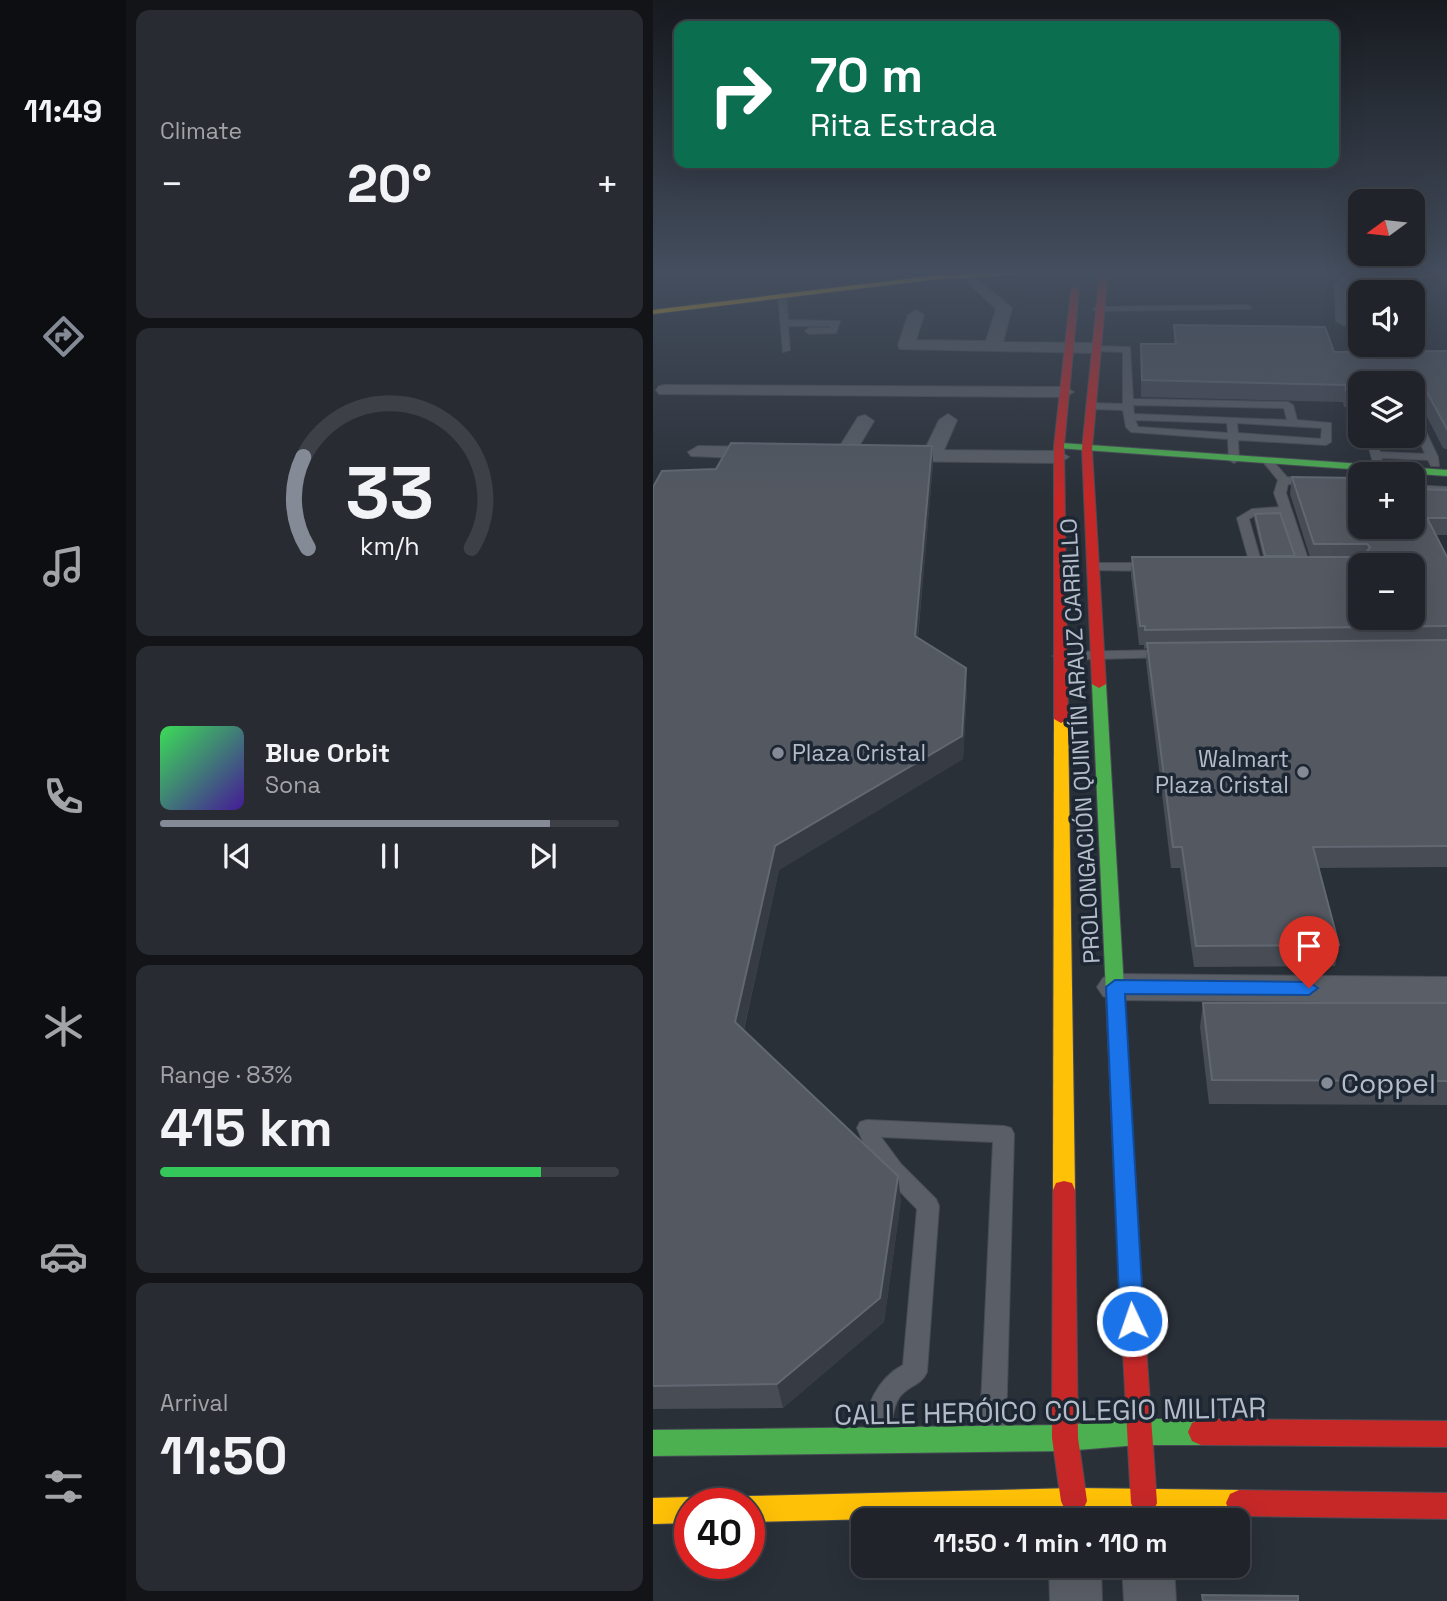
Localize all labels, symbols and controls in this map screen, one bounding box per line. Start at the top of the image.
text: 70 m [810,44,923,106]
icon: right [695,49,786,140]
text: 11:49 [24,91,102,131]
text: Rita Estrada [810,105,997,145]
text: Climate [160,116,242,146]
text: 20° [347,151,432,217]
text: − [160,160,184,208]
text: + [595,160,619,208]
north arrow [1348,189,1425,266]
map controls [1348,189,1425,630]
button: sound [1348,280,1425,357]
icon: directions [39,312,88,361]
button: layers [1348,371,1425,448]
text: 33 [345,447,434,540]
button: + [1348,462,1425,539]
street label: PROLONGACIÓN QUINTÍN ARAUZ CARRILLO [1053,518,1107,964]
text: km/h [360,530,419,562]
icon: music [39,542,88,591]
button: − [1348,553,1425,630]
text: Blue Orbit [265,736,390,770]
place label: Plaza Cristal [792,738,926,768]
place label: Walmart Plaza Cristal [1155,744,1289,800]
marker: Plaza Cristal [770,745,786,761]
marker: Walmart Plaza Cristal [1295,764,1311,780]
text: Sona [265,770,321,800]
icon: phone [39,772,88,821]
icon: previous [218,837,256,875]
icon: pause [371,837,409,875]
icon: next [524,837,562,875]
pin [1279,916,1339,988]
icon: arrive [1290,927,1328,965]
icon: climate [39,1002,88,1051]
text: Range · 83% [160,1060,292,1090]
place label: Coppel [1341,1065,1436,1101]
marker: Coppel [1319,1075,1335,1091]
text: 415 km [160,1095,333,1161]
icon: car [39,1232,88,1281]
position arrow [1095,1284,1169,1358]
text: Arrival [160,1388,228,1418]
street label: CALLE HERÓICO COLEGIO MILITAR [834,1389,1266,1433]
text: 11:50 [160,1423,287,1489]
icon: filters [39,1462,88,1511]
speed limit sign: 40 [674,1488,765,1579]
text: 11:50 · 1 min · 110 m [933,1526,1168,1560]

